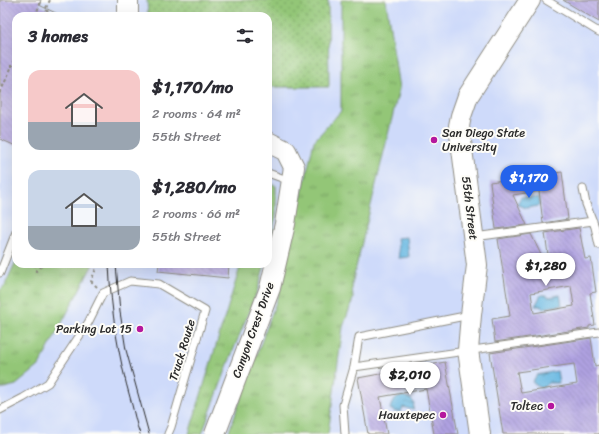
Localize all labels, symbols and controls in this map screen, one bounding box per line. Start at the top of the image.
text: 3 homes [28,21,88,51]
icon: filters [234,25,256,47]
text: $1,170/mo [152,72,233,102]
icon: home [60,86,108,134]
text: 2 rooms · 64 m² [152,102,241,125]
place label: San Diego State University [442,122,525,158]
text: 55th Street [152,125,222,148]
marker: San Diego State University [429,135,439,145]
pin: $1,170 [496,165,562,199]
text: $1,170 [509,166,549,189]
text: $1,280/mo [152,172,236,202]
street label: 55th Street [455,175,485,241]
icon: home [60,186,108,234]
text: 2 rooms · 66 m² [152,202,240,225]
text: 55th Street [152,225,222,248]
pin: $1,280 [513,253,579,287]
text: $1,280 [525,254,567,277]
street label: Canyon Crest Drive [225,279,281,381]
street label: Truck Route [162,316,202,384]
place label: Parking Lot 15 [56,318,132,340]
marker: Parking Lot 15 [135,324,145,334]
pin: $2,010 [377,362,443,396]
text: $2,010 [389,363,431,386]
place label: Toltec [510,395,543,417]
marker: Toltec [546,401,556,411]
place label: Hauxtepec [378,404,435,426]
marker: Hauxtepec [438,410,448,420]

